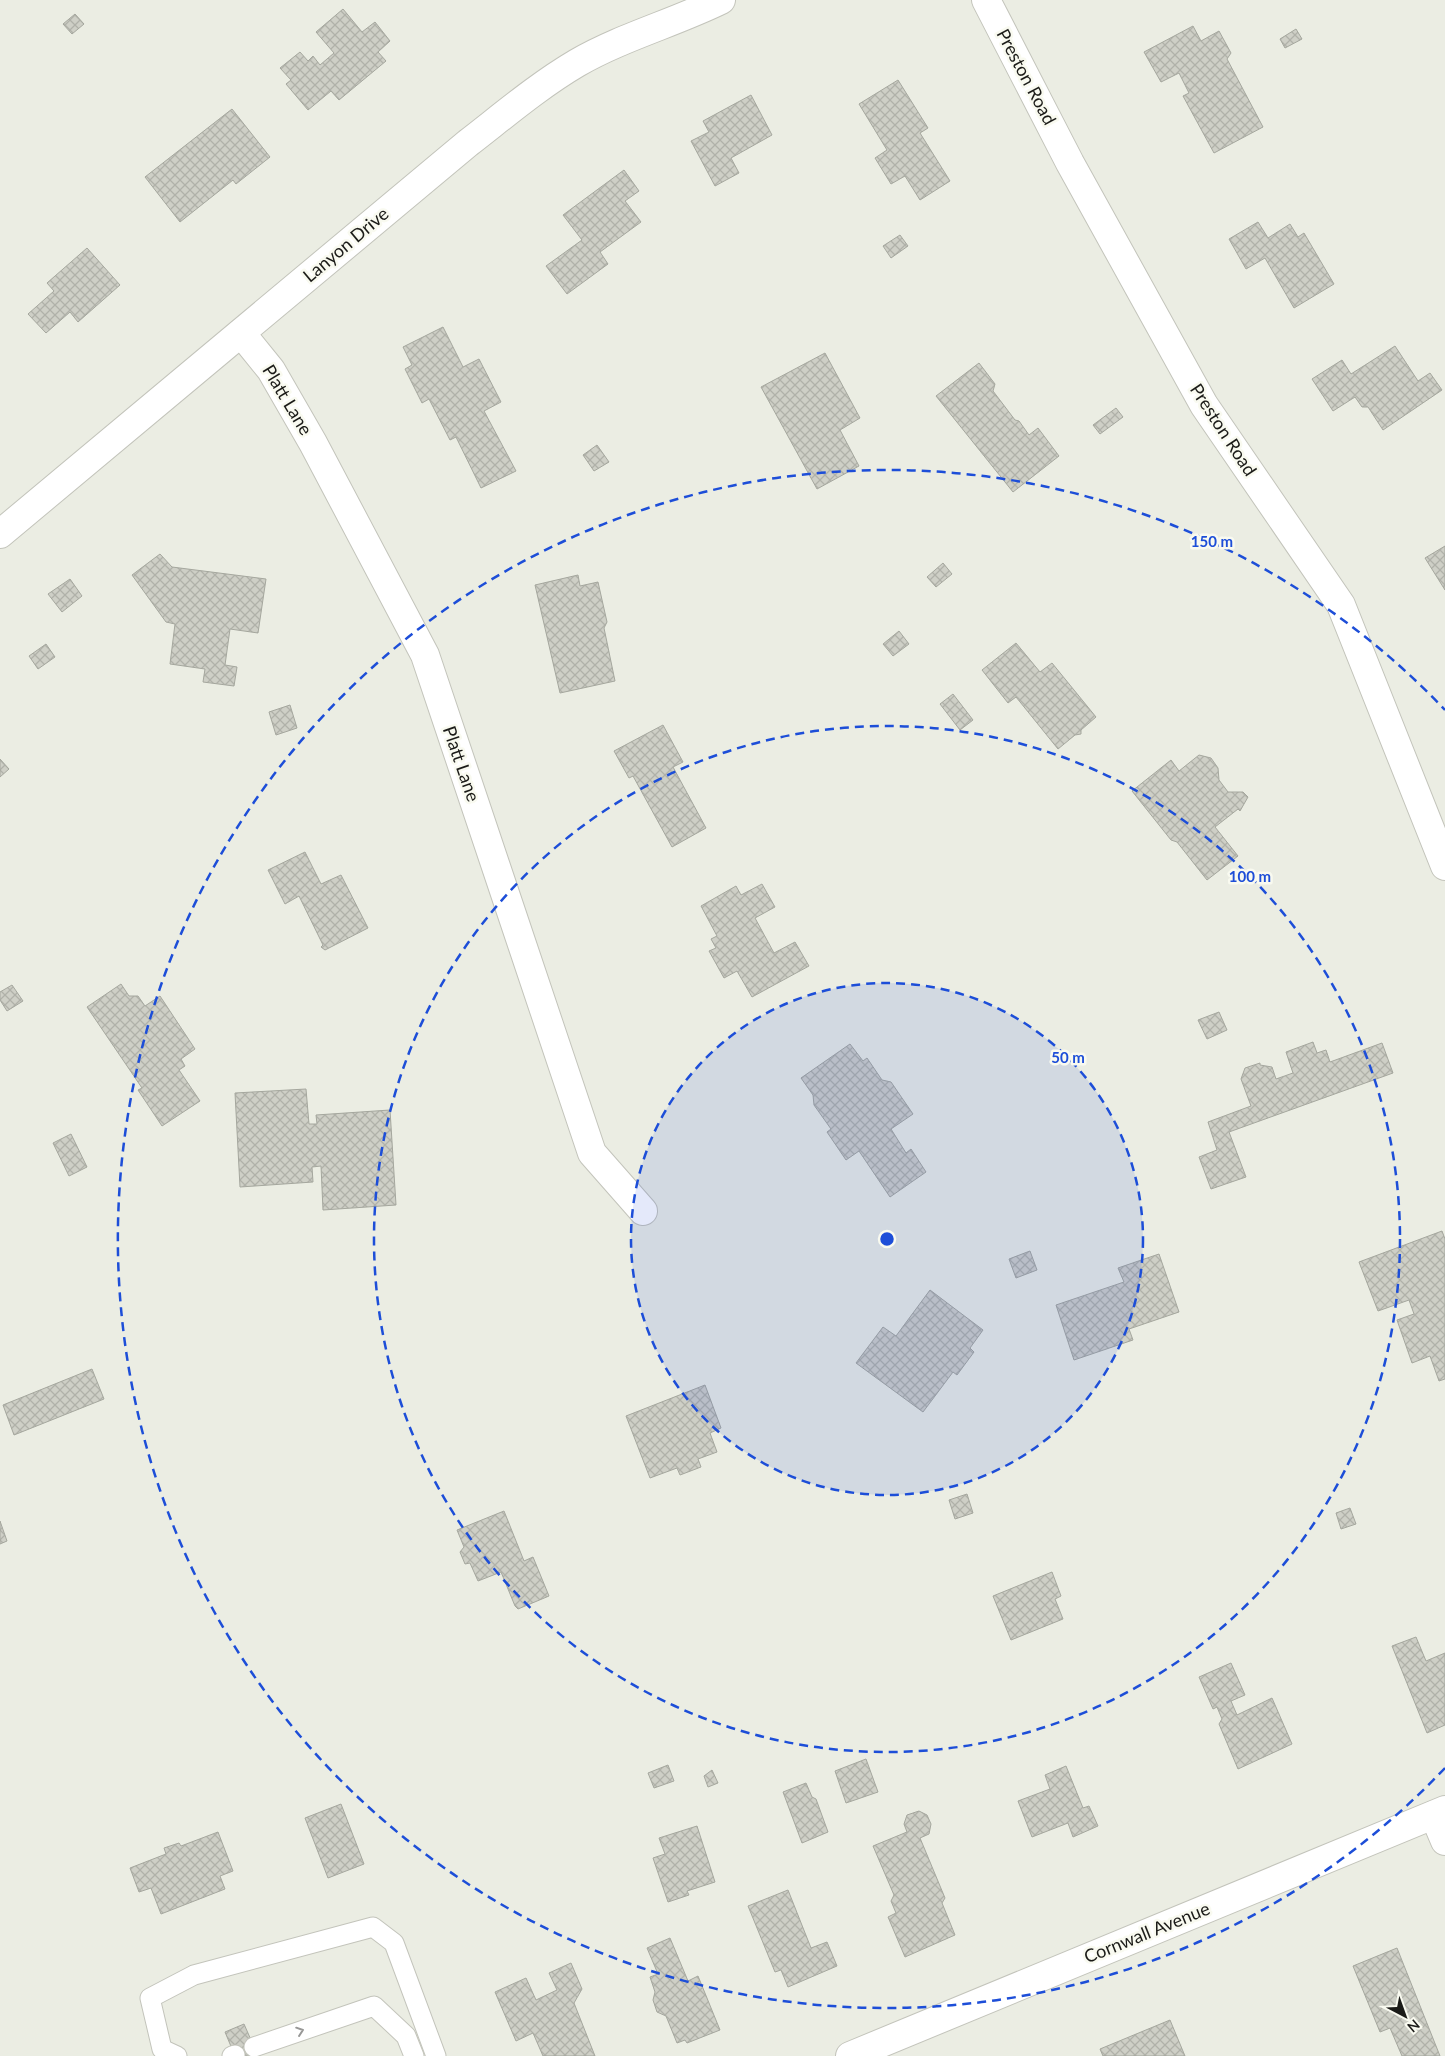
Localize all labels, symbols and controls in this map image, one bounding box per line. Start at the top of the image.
street label: Preston Road [992,25,1061,128]
street label: Lanyon Drive [298,202,393,286]
street label: Platt Lane [258,360,317,439]
street label: Preston Road [1186,379,1262,480]
text: 150 m [1191,532,1233,550]
street label: Platt Lane [439,723,485,804]
text: 100 m [1229,867,1271,885]
text: 50 m [1051,1048,1085,1066]
centre of rings [878,1230,896,1248]
street label: Cornwall Avenue [1081,1897,1213,1967]
north arrow [1380,1991,1430,2041]
text: N [1404,2016,1424,2036]
one-way arrow [295,2027,304,2037]

